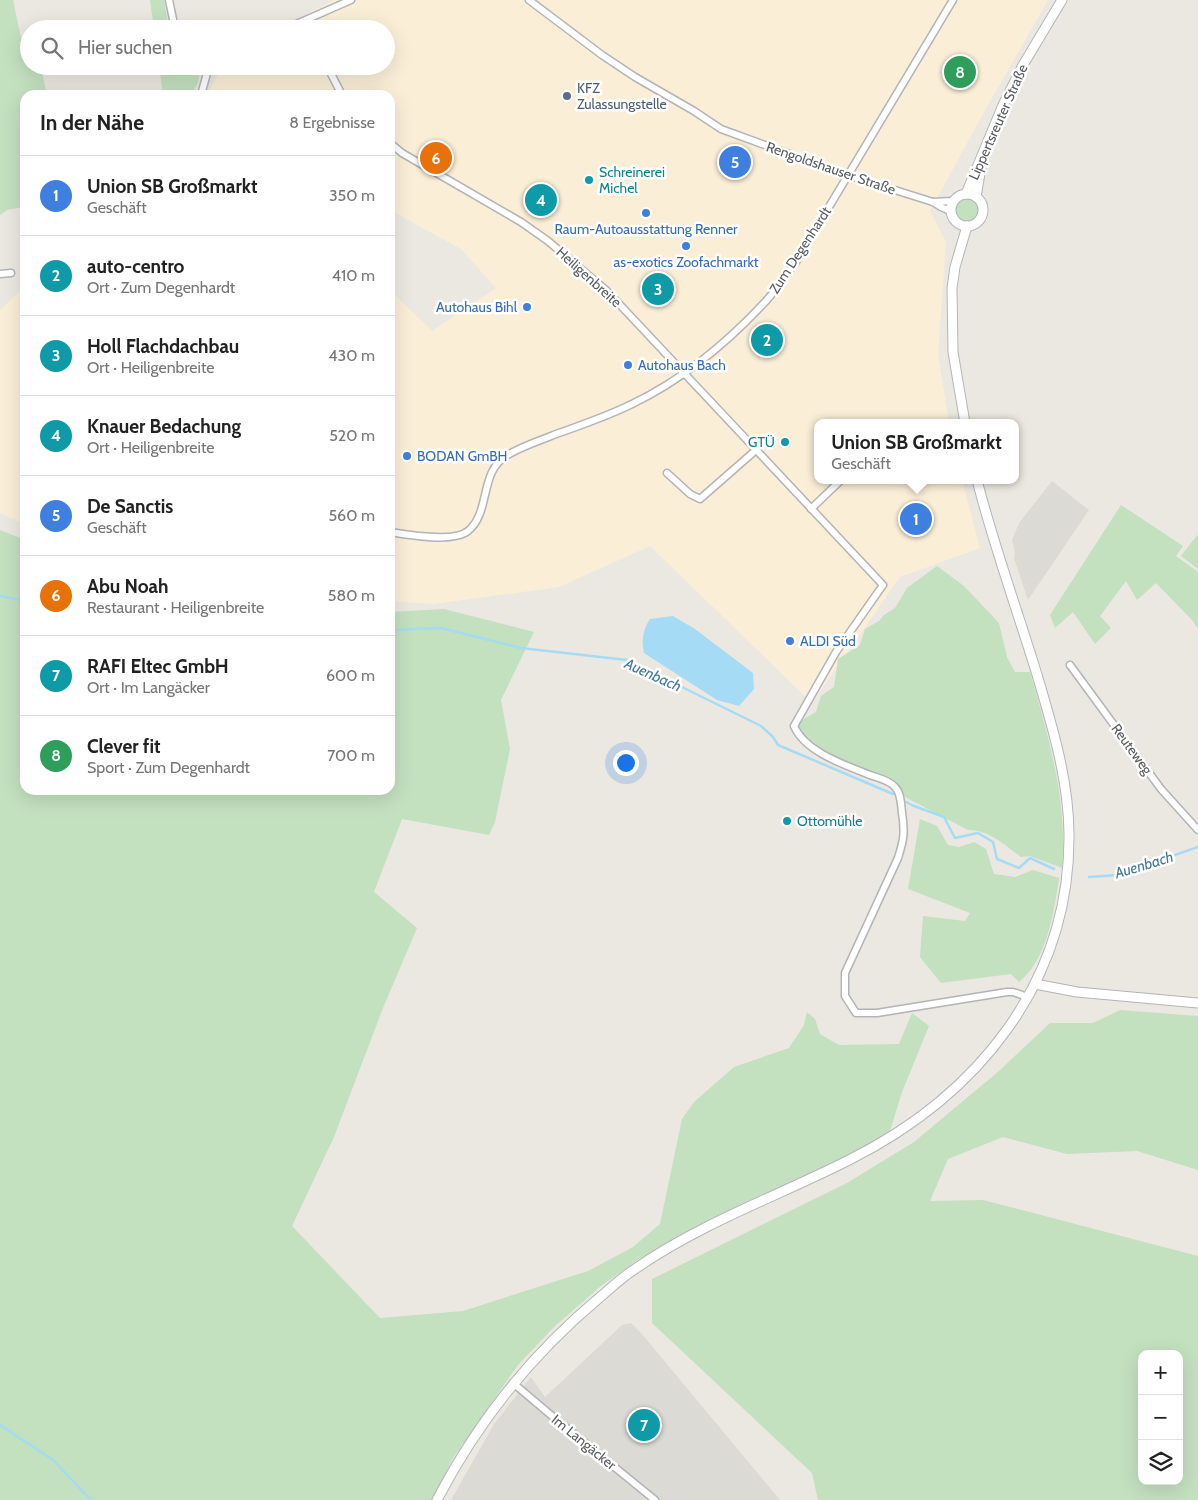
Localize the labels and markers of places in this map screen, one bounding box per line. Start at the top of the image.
pin: 8 [944,53,976,91]
place label: KFZ Zulassungstelle [577,79,667,113]
marker: KFZ Zulassungstelle [561,90,573,102]
pin: 6 [420,139,452,177]
pin: 5 [719,143,751,181]
place label: Schreinerei Michel [599,163,665,197]
marker: Schreinerei Michel [583,174,595,186]
pin: 4 [525,181,557,219]
marker: Raum-Autoausstattung Renner [640,207,652,219]
place label: Raum-Autoausstattung Renner [554,220,738,238]
marker: as-exotics Zoofachmarkt [680,240,692,252]
place label: as-exotics Zoofachmarkt [614,253,759,271]
pin: 3 [642,270,674,308]
place label: Autohaus Bihl [436,298,518,316]
marker: Autohaus Bihl [521,301,533,313]
pin: 2 [751,321,783,359]
place label: Autohaus Bach [638,356,726,374]
marker: Autohaus Bach [622,359,634,371]
place label: GTÜ [748,433,775,451]
marker: GTÜ [779,436,791,448]
place label: BODAN GmBH [417,447,507,465]
marker: BODAN GmBH [401,450,413,462]
pin: 1 [900,500,932,538]
place label: ALDI Süd [800,632,856,650]
marker: ALDI Süd [784,635,796,647]
place label: Ottomühle [797,812,862,830]
marker: Ottomühle [781,815,793,827]
pin: 7 [628,1406,660,1444]

